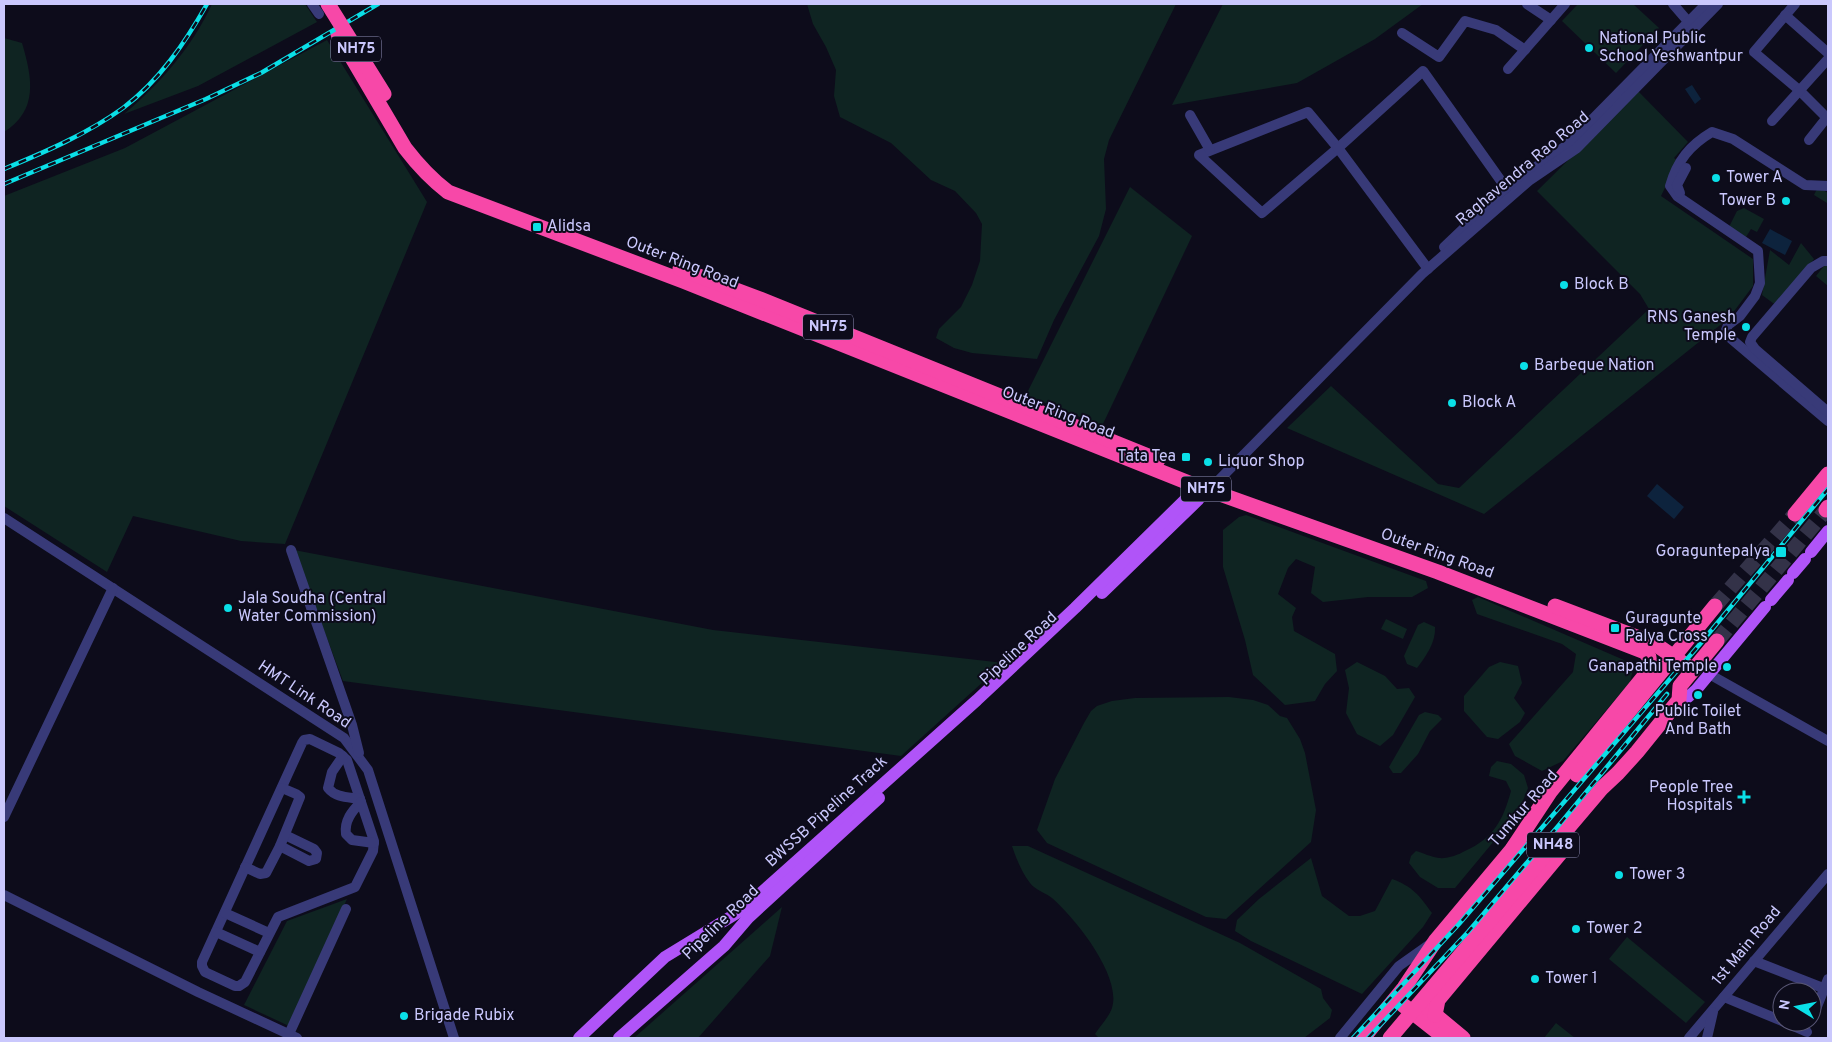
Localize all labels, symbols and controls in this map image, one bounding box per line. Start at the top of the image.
place label: National Public School Yeshwantpur [1599,29,1743,67]
road number: NH75 [331,36,381,62]
marker: National Public School Yeshwantpur [1583,42,1595,54]
street label: Raghavendra Rao Road [1452,107,1594,231]
place label: Tower A [1726,168,1783,188]
marker: Tower A [1710,172,1722,184]
place label: Tower B [1719,191,1776,211]
marker: Tower B [1780,195,1792,207]
place label: Alidsa [547,217,591,237]
marker: Alidsa [531,221,543,233]
street label: Outer Ring Road [623,232,741,294]
place label: Block B [1574,275,1629,295]
marker: Block B [1558,279,1570,291]
place label: RNS Ganesh Temple [1647,308,1736,346]
road number: NH75 [803,314,853,340]
marker: RNS Ganesh Temple [1740,321,1752,333]
place label: Barbeque Nation [1534,356,1655,376]
marker: Barbeque Nation [1518,360,1530,372]
street label: Outer Ring Road [999,382,1117,444]
place label: Block A [1462,393,1516,413]
marker: Block A [1446,397,1458,409]
place label: Tata Tea [1117,447,1176,467]
marker: Tata Tea [1180,451,1192,463]
place label: Liquor Shop [1218,452,1305,472]
marker: Liquor Shop [1202,456,1214,468]
road number: NH75 [1181,476,1231,502]
street label: Outer Ring Road [1378,524,1496,584]
place label: Goraguntepalya [1656,542,1770,562]
marker: Goraguntepalya [1774,545,1788,559]
place label: Jala Soudha (Central Water Commission) [238,589,386,627]
marker: Jala Soudha (Central Water Commission) [222,602,234,614]
street label: Pipeline Road [976,608,1062,690]
place label: Guragunte Palya Cross [1625,609,1708,647]
marker: Guragunte Palya Cross [1609,622,1621,634]
street label: HMT Link Road [254,657,354,733]
place label: Ganapathi Temple [1588,657,1717,677]
marker: Ganapathi Temple [1721,661,1733,673]
marker: Public Toilet And Bath [1692,689,1704,701]
place label: Public Toilet And Bath [1655,702,1741,740]
street label: BWSSB Pipeline Track [762,752,892,872]
street label: Tumkur Road [1485,766,1563,852]
place label: People Tree Hospitals [1649,778,1733,816]
marker: People Tree Hospitals [1737,790,1751,804]
road number: NH48 [1527,832,1579,858]
place label: Tower 3 [1629,865,1685,885]
marker: Tower 3 [1613,869,1625,881]
street label: Pipeline Road [678,881,764,965]
street label: 1st Main Road [1708,902,1786,990]
place label: Tower 2 [1586,919,1642,939]
marker: Tower 2 [1570,923,1582,935]
place label: Tower 1 [1545,969,1598,989]
marker: Tower 1 [1529,973,1541,985]
north arrow [1772,982,1822,1032]
text: N [1776,999,1795,1011]
place label: Brigade Rubix [414,1006,515,1026]
marker: Brigade Rubix [398,1010,410,1022]

